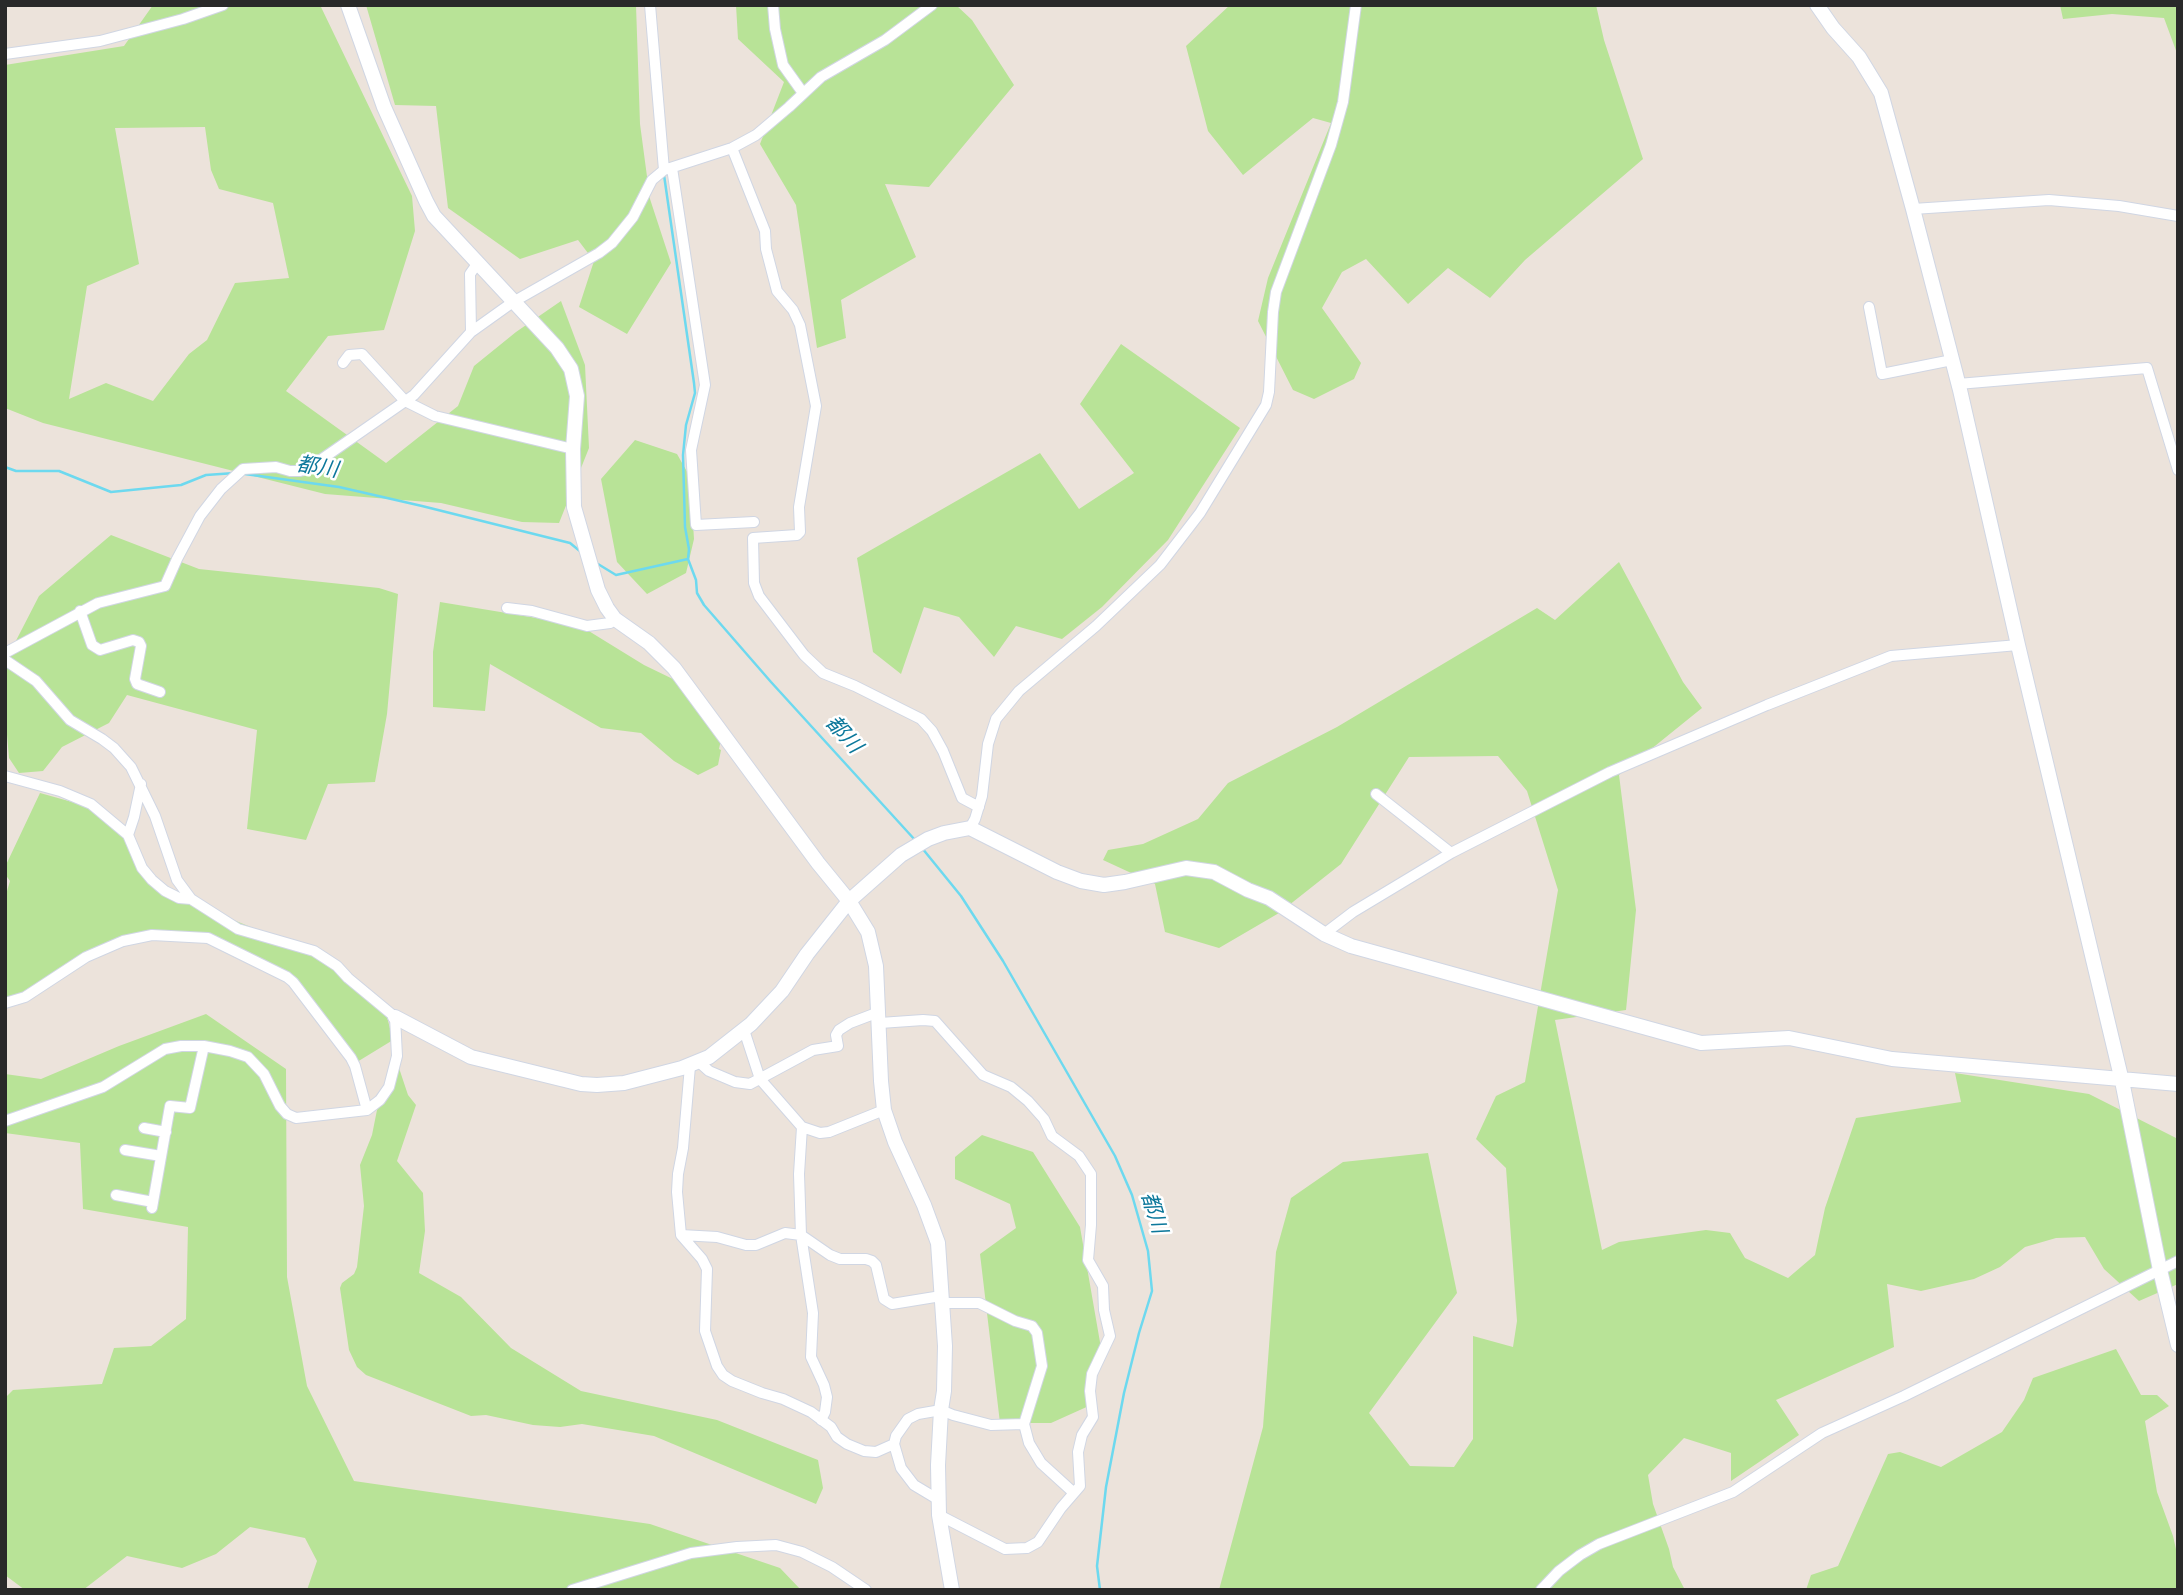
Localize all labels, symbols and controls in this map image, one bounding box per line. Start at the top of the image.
water label: 都川 [294,452,340,484]
water label: 都川 [820,711,866,759]
water label: 都川 [1135,1189,1171,1237]

